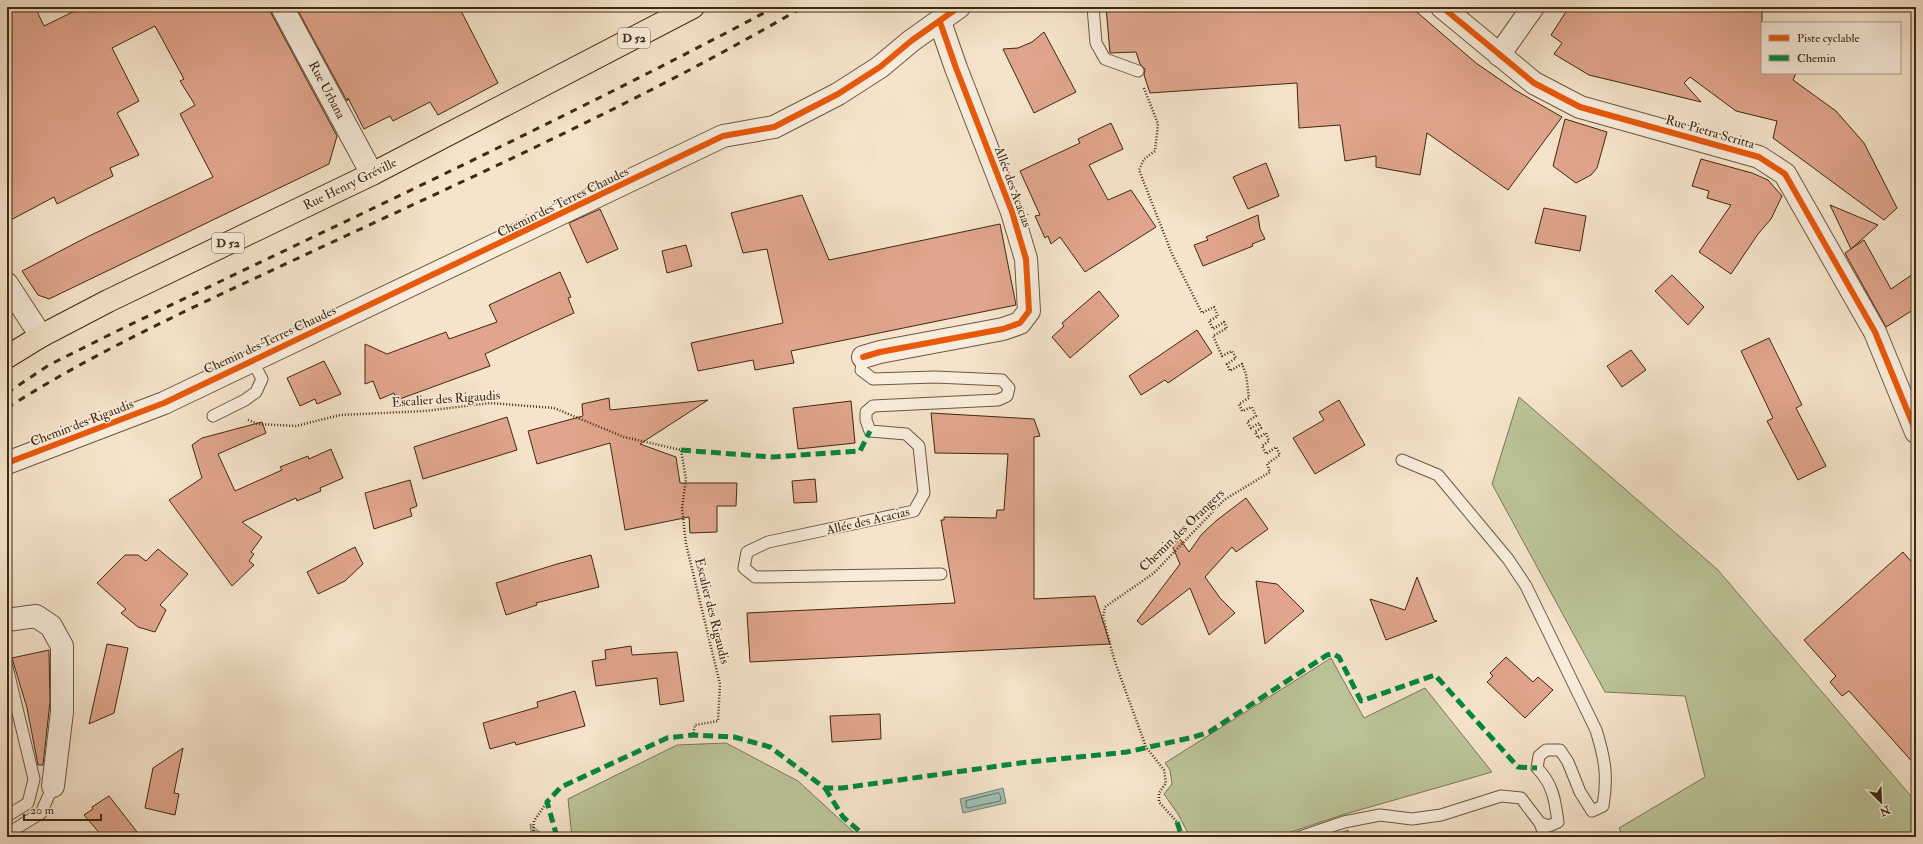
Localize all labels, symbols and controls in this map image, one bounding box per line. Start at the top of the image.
legend [1761,22,1901,74]
road number: D 52 [618,28,650,48]
text: Piste cyclable [1797,31,1859,46]
text: Chemin [1797,51,1836,66]
street label: Rue Urbana [305,58,349,122]
street label: Rue Pietra Scritta [1664,112,1757,153]
street label: Allée des Acacias [991,143,1035,230]
street label: Rue Henry Gréville [301,154,400,215]
street label: Chemin des Terres Chaudes [495,163,632,241]
road number: D 52 [212,233,244,253]
street label: Chemin des Terres Chaudes [201,302,339,378]
street label: Escalier des Rigaudis [391,387,501,411]
street label: Chemin des Rigaudis [28,396,136,450]
street label: Chemin des Orangers [1136,485,1228,575]
street label: Allée des Acacias [824,504,912,539]
street label: Escalier des Rigaudis [691,556,733,666]
north arrow [1861,782,1901,822]
scale bar [24,796,101,822]
text: N [1877,802,1893,819]
text: 20 m [30,803,55,818]

